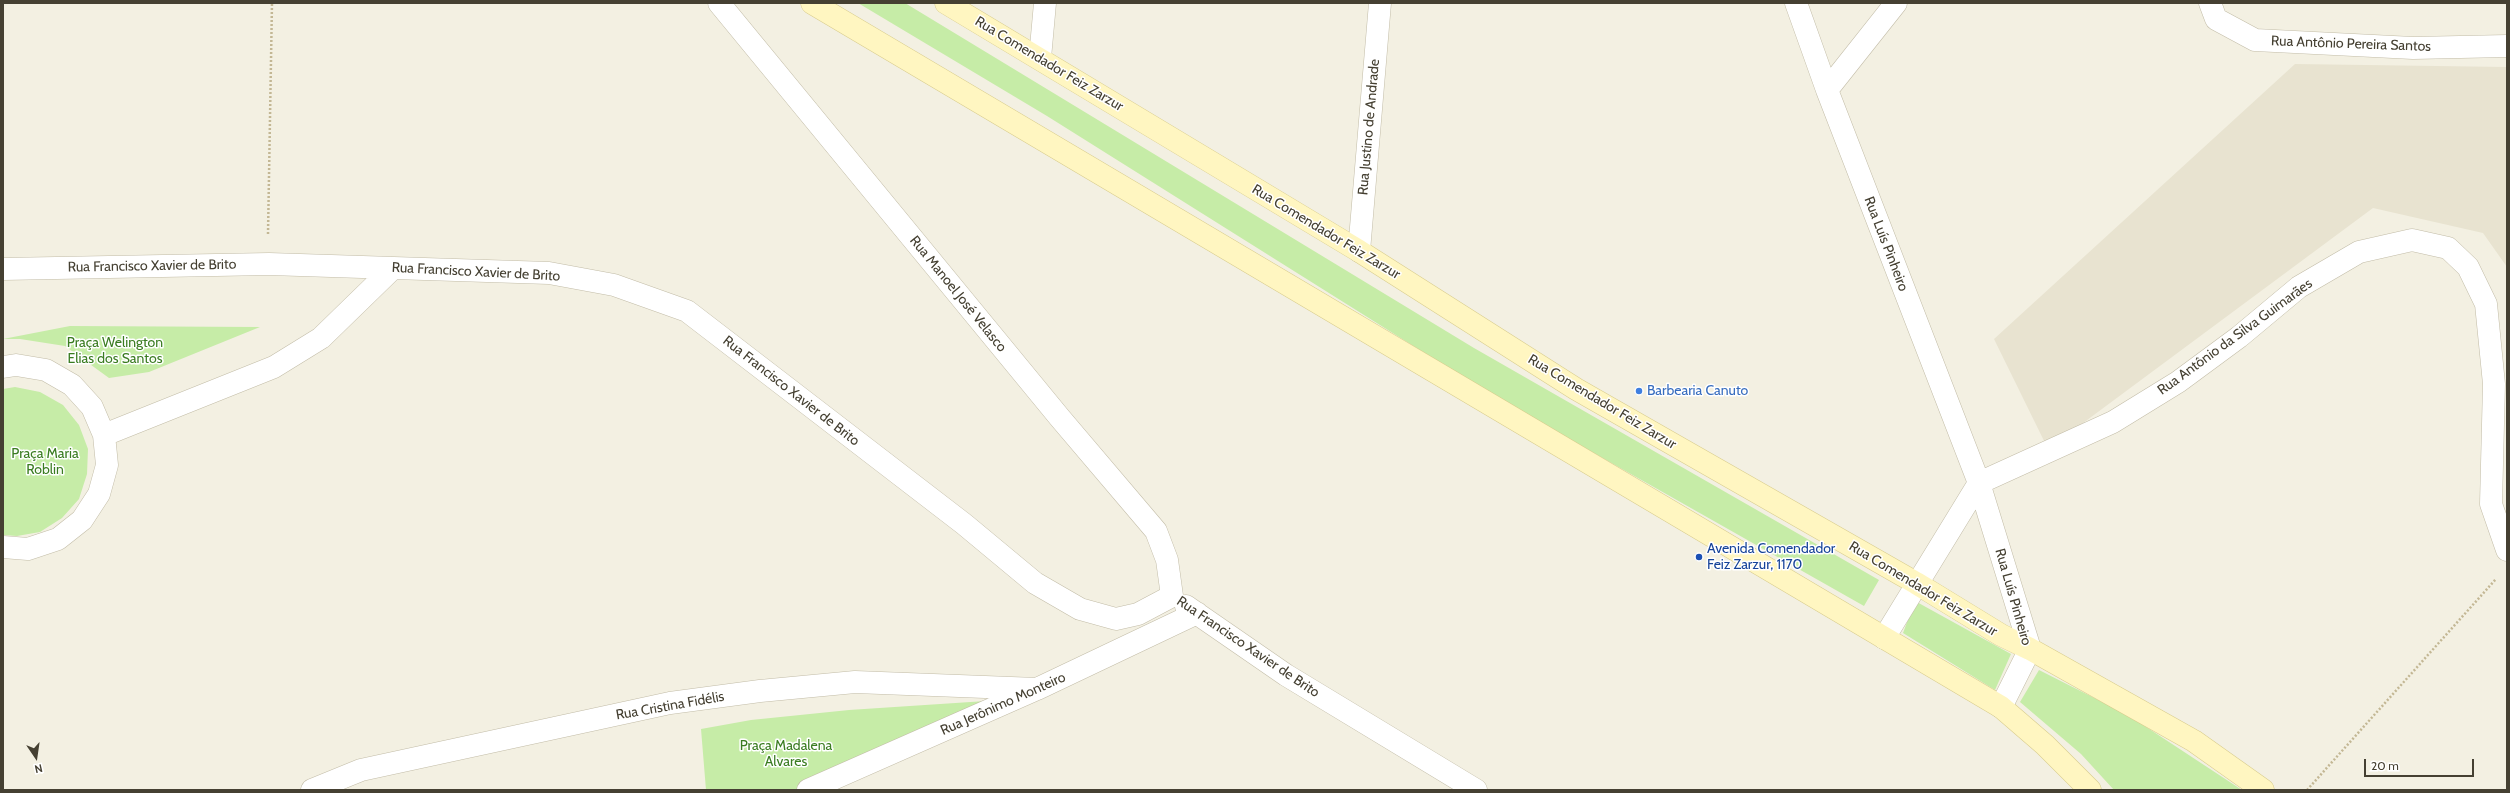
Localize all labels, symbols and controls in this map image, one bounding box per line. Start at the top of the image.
street label: Rua Comendador Feiz Zarzur [972,13,1126,115]
street label: Rua Antônio Pereira Santos [2271,33,2431,55]
street label: Rua Justino de Andrade [1355,58,1383,196]
street label: Rua Comendador Feiz Zarzur [1249,181,1403,283]
street label: Rua Luís Pinheiro [1860,194,1912,294]
street label: Rua Manoel José Velasco [906,233,1010,355]
street label: Rua Francisco Xavier de Brito [67,256,237,276]
street label: Rua Francisco Xavier de Brito [391,259,561,285]
street label: Rua Antônio da Silva Guimarães [2154,275,2316,399]
street label: Rua Francisco Xavier de Brito [719,332,863,450]
park label: Praça Welington Elias dos Santos [67,335,163,368]
street label: Rua Comendador Feiz Zarzur [1525,351,1679,453]
place label: Barbearia Canuto [1647,383,1748,399]
marker: Barbearia Canuto [1634,386,1644,396]
park label: Praça Maria Roblin [11,446,79,478]
street label: Rua Comendador Feiz Zarzur [1846,538,2000,640]
place label: Avenida Comendador Feiz Zarzur, 1170 [1707,541,1835,574]
street label: Rua Luís Pinheiro [1991,547,2035,647]
marker: Avenida Comendador Feiz Zarzur, 1170 [1694,552,1704,562]
street label: Rua Francisco Xavier de Brito [1173,593,1323,701]
street label: Rua Jerônimo Monteiro [938,669,1068,739]
street label: Rua Cristina Fidélis [614,688,726,724]
north arrow [16,737,56,777]
park label: Praça Madalena Alvares [740,738,832,770]
scale bar [2366,751,2476,777]
text: 20 m [2371,758,2399,773]
text: N [33,761,44,776]

